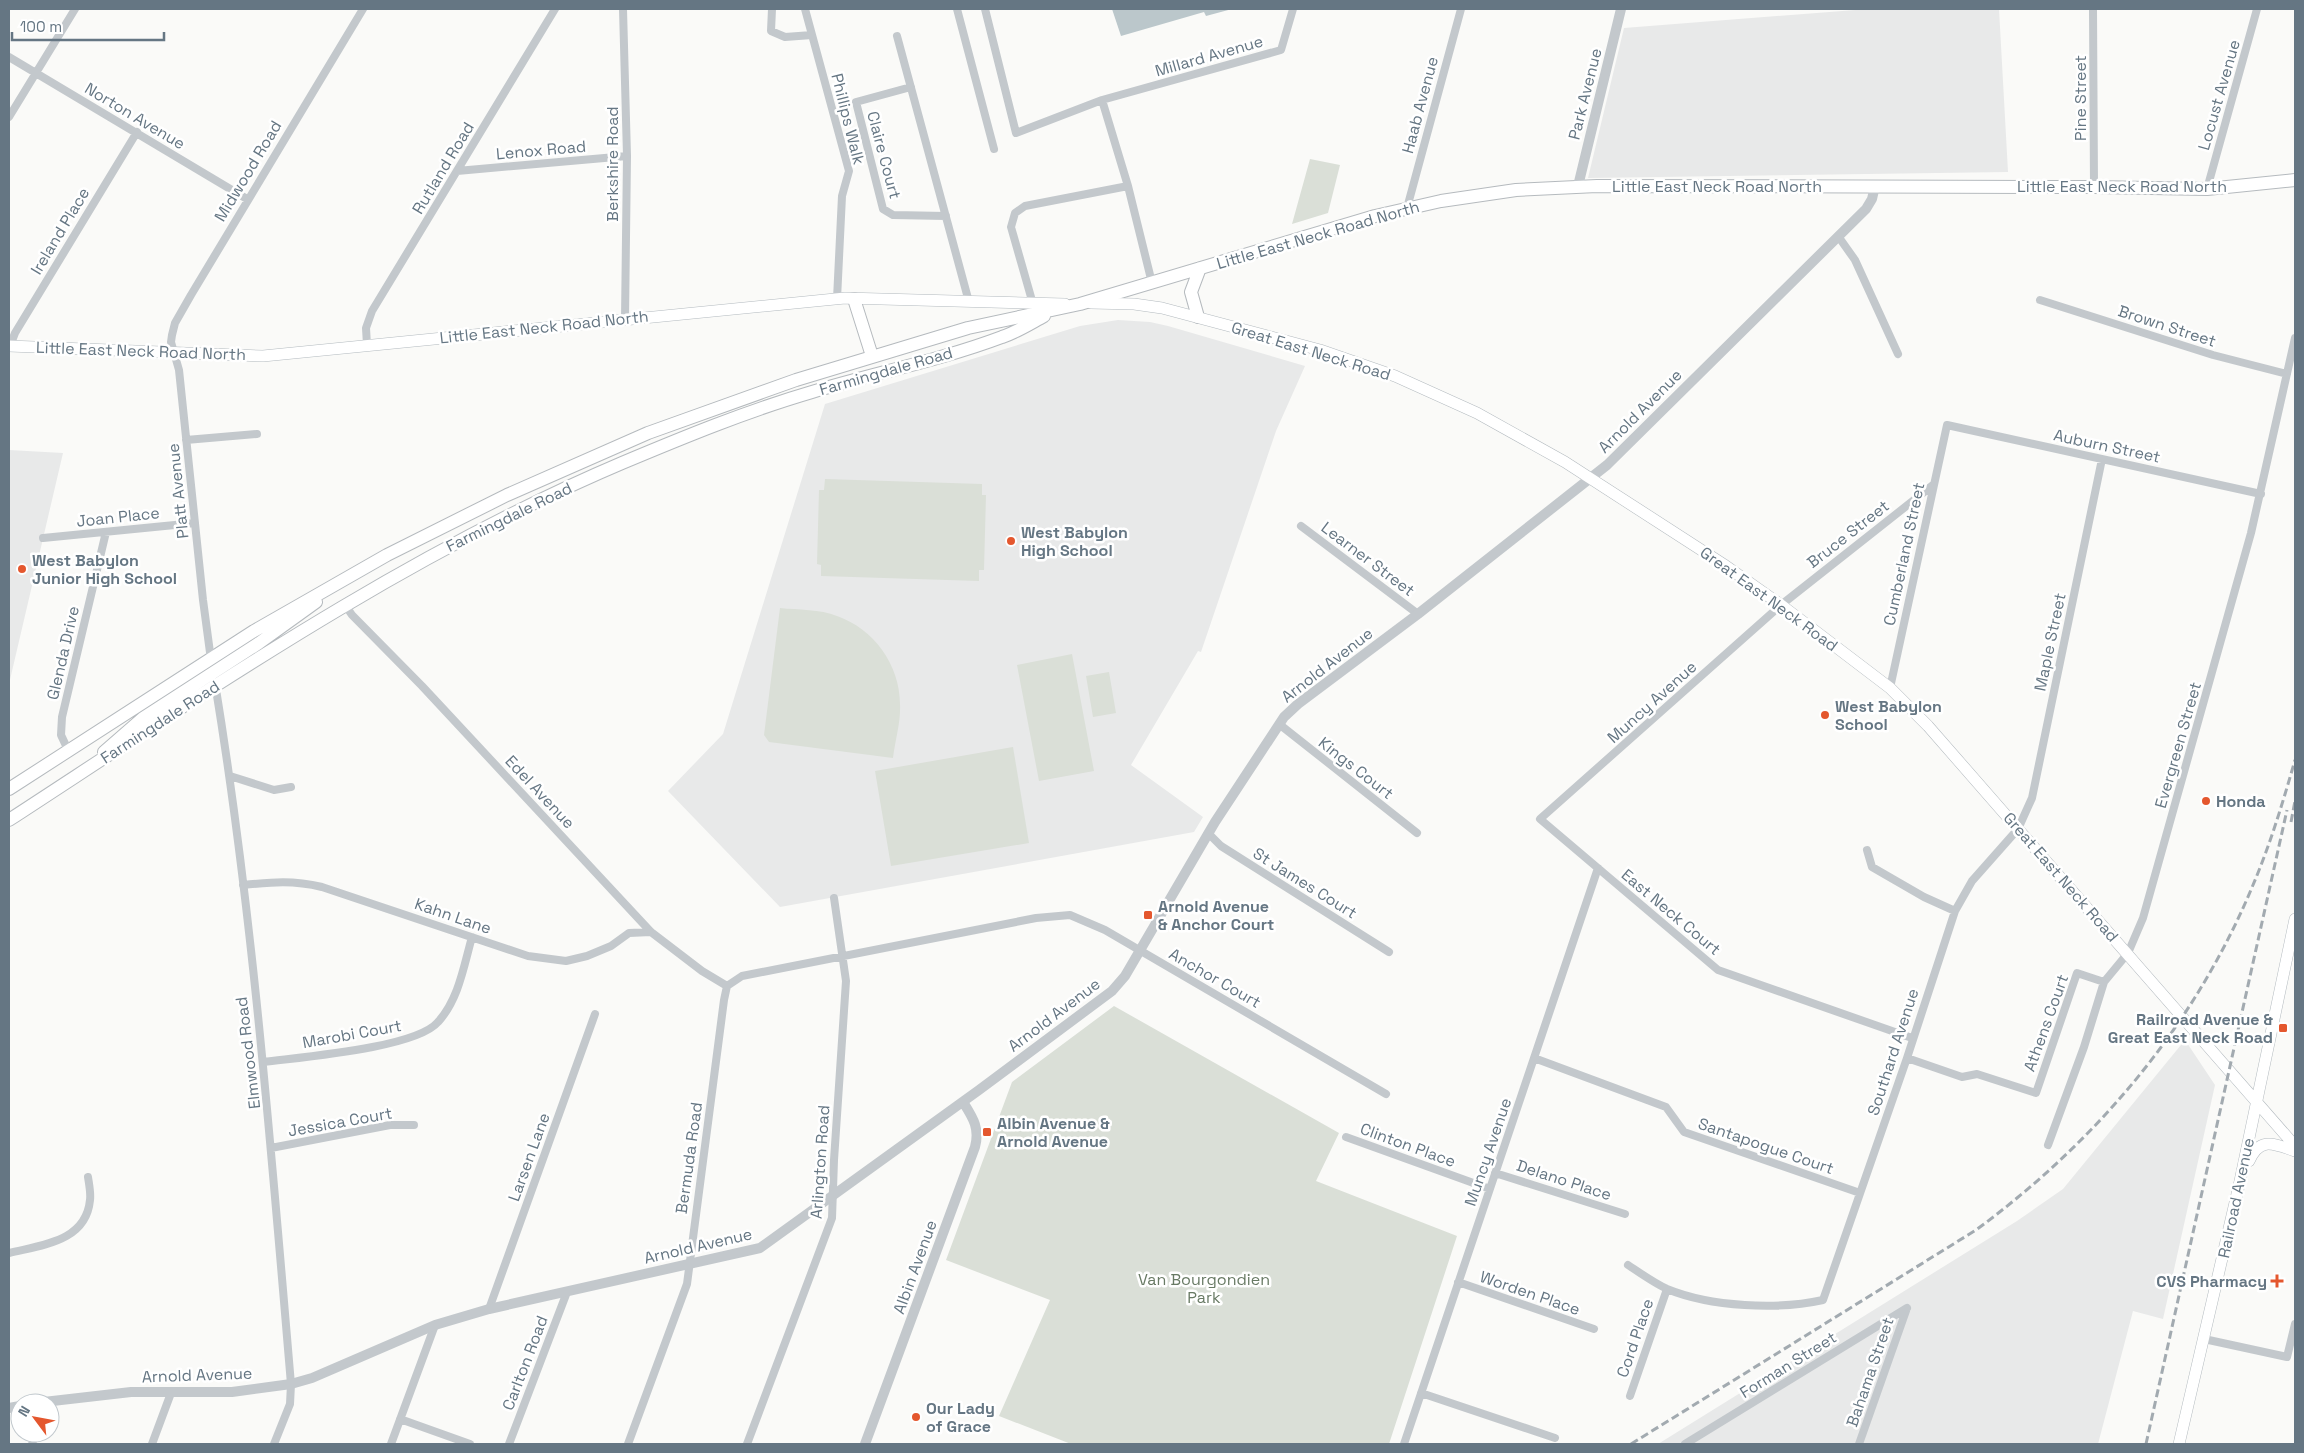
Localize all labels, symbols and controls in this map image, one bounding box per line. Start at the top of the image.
scale bar [12,10,165,42]
text: 100 m [20,17,62,36]
street label: Millard Avenue [1153,31,1265,81]
street label: Locust Avenue [2193,37,2245,153]
street label: Park Avenue [1563,46,1607,142]
street label: Haab Avenue [1397,54,1443,156]
street label: Pine Street [2070,55,2091,141]
street label: Phillips Walk [827,71,870,167]
street label: Norton Avenue [81,78,189,154]
street label: Berkshire Road [602,106,623,222]
street label: Claire Court [862,109,906,201]
street label: Midwood Road [210,117,286,225]
street label: Rutland Road [407,118,479,218]
street label: Lenox Road [495,136,587,164]
street label: Little East Neck Road North [1612,176,1822,197]
street label: Little East Neck Road North [2017,176,2227,197]
street label: Ireland Place [26,184,94,278]
street label: Little East Neck Road North [1214,196,1422,274]
street label: Brown Street [2115,300,2219,352]
street label: Little East Neck Road North [438,306,650,348]
street label: Great East Neck Road [1229,317,1393,385]
street label: Little East Neck Road North [36,337,246,365]
street label: Farmingdale Road [817,342,955,400]
street label: Arnold Avenue [1594,365,1686,457]
street label: Auburn Street [2052,424,2162,468]
street label: Platt Avenue [163,442,193,540]
street label: Farmingdale Road [442,477,576,557]
street label: Cumberland Street [1879,480,1929,628]
street label: Bruce Street [1803,495,1893,573]
street label: Joan Place [75,502,161,532]
street label: Learner Street [1317,517,1419,601]
place label: West Babylon High School [1021,522,1128,561]
marker: West Babylon High School [1005,535,1017,547]
street label: Great East Neck Road [1696,542,1842,656]
place label: West Babylon Junior High School [32,550,177,589]
marker: West Babylon Junior High School [16,563,28,575]
street label: Maple Street [2029,591,2071,693]
street label: Glenda Drive [42,604,84,702]
street label: Arnold Avenue [1277,623,1377,707]
street label: Muncy Avenue [1603,656,1701,748]
street label: Farmingdale Road [96,676,224,768]
street label: Evergreen Street [2150,679,2206,811]
place label: West Babylon School [1835,696,1942,735]
marker: West Babylon School [1819,709,1831,721]
street label: Kings Court [1314,732,1398,804]
street label: Edel Avenue [501,751,579,833]
place label: Honda [2216,791,2266,812]
marker: Honda [2200,795,2212,807]
street label: Great East Neck Road [1999,808,2123,946]
street label: St James Court [1249,843,1361,923]
street label: East Neck Court [1617,864,1725,960]
street label: Kahn Lane [412,893,494,939]
place label: Arnold Avenue & Anchor Court [1158,896,1274,935]
marker: Arnold Avenue & Anchor Court [1142,909,1154,921]
street label: Anchor Court [1165,943,1265,1013]
street label: Athens Court [2019,971,2073,1075]
street label: Arnold Avenue [1004,973,1104,1057]
street label: Southard Avenue [1863,986,1923,1118]
street label: Elmwood Road [231,996,265,1110]
place label: Railroad Avenue & Great East Neck Road [2108,1009,2274,1048]
street label: Marobi Court [301,1015,403,1053]
marker: Railroad Avenue & Great East Neck Road [2277,1022,2289,1034]
street label: Muncy Avenue [1460,1095,1516,1209]
street label: Bermuda Road [671,1101,707,1215]
street label: Jessica Court [286,1102,394,1142]
street label: Arlington Road [806,1104,834,1220]
street label: Larsen Lane [503,1110,555,1204]
place label: Albin Avenue & Arnold Avenue [997,1113,1110,1152]
street label: Santapogue Court [1695,1113,1837,1179]
street label: Clinton Place [1357,1118,1459,1172]
marker: Albin Avenue & Arnold Avenue [981,1126,993,1138]
street label: Railroad Avenue [2213,1136,2259,1260]
street label: Delano Place [1514,1155,1614,1205]
street label: Albin Avenue [888,1217,942,1317]
street label: Arnold Avenue [642,1223,754,1269]
street label: Worden Place [1477,1266,1583,1320]
park label: Van Bourgondien Park [1138,1269,1270,1308]
place label: CVS Pharmacy [2156,1271,2267,1292]
marker: CVS Pharmacy [2271,1275,2283,1287]
street label: Cord Place [1612,1296,1658,1380]
street label: Carlton Road [497,1313,553,1413]
street label: Bahama Street [1841,1314,1899,1430]
street label: Forman Street [1736,1327,1840,1403]
street label: Arnold Avenue [141,1363,253,1387]
north arrow [10,1393,60,1443]
place label: Our Lady of Grace [926,1398,995,1437]
text: N [14,1402,34,1420]
marker: Our Lady of Grace [910,1411,922,1423]

